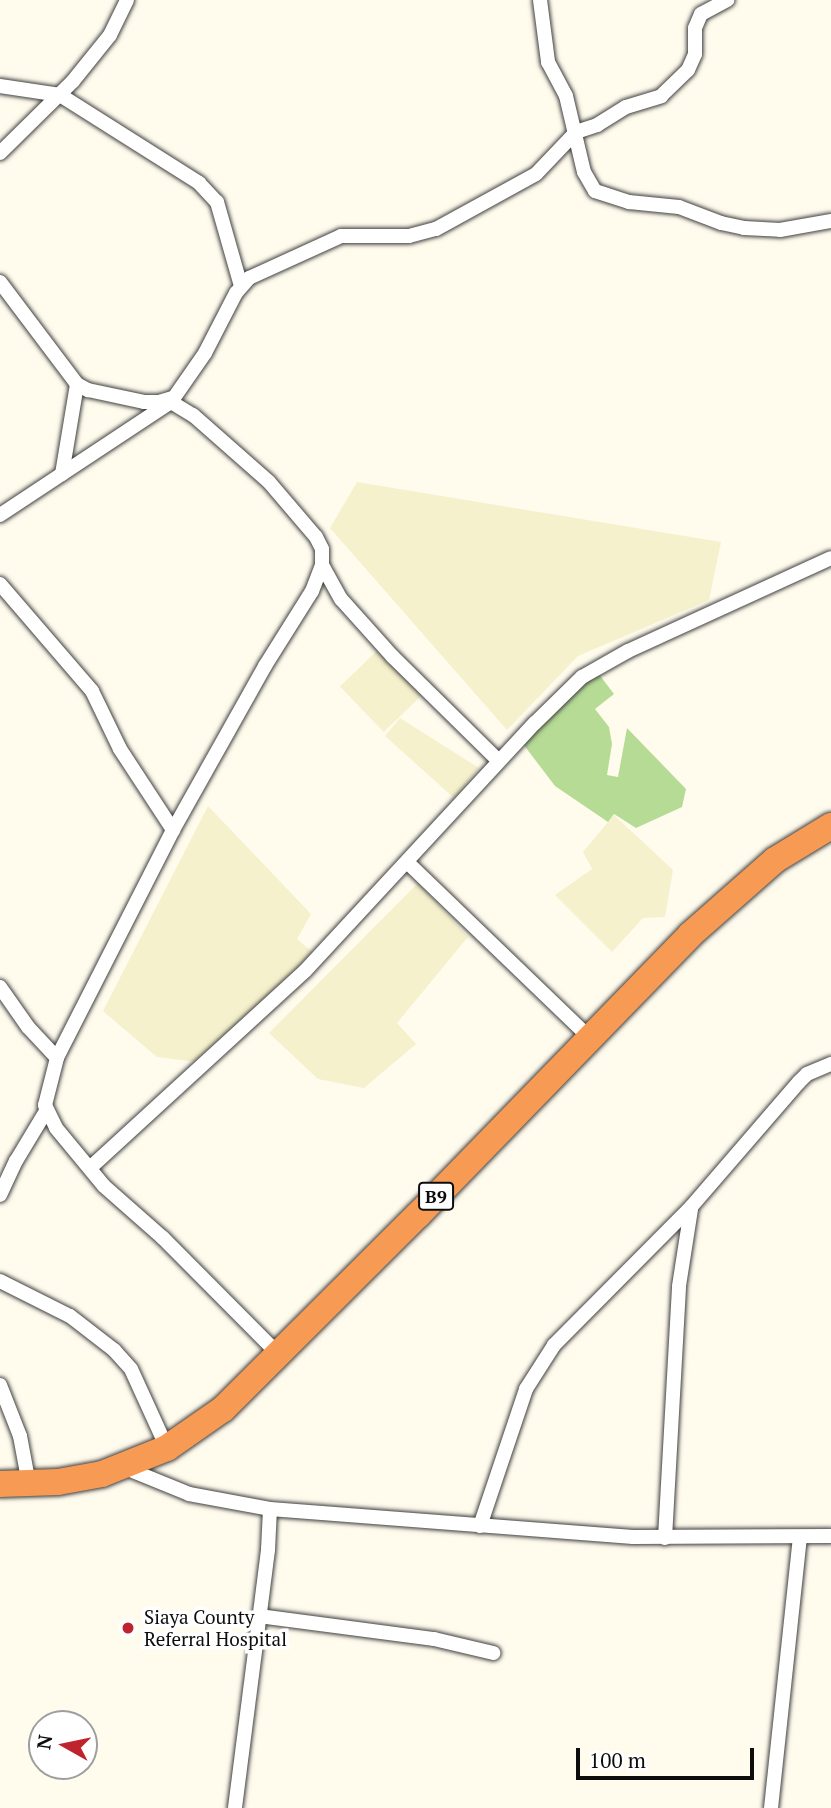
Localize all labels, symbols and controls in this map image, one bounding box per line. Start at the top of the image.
road number: B9 [417,1182,455,1210]
place label: Siaya County Referral Hospital [144,1606,287,1650]
marker: Siaya County Referral Hospital [118,1618,138,1638]
north arrow [28,1710,98,1780]
text: N [30,1733,57,1751]
scale bar [579,1734,758,1778]
text: 100 m [589,1746,646,1774]

